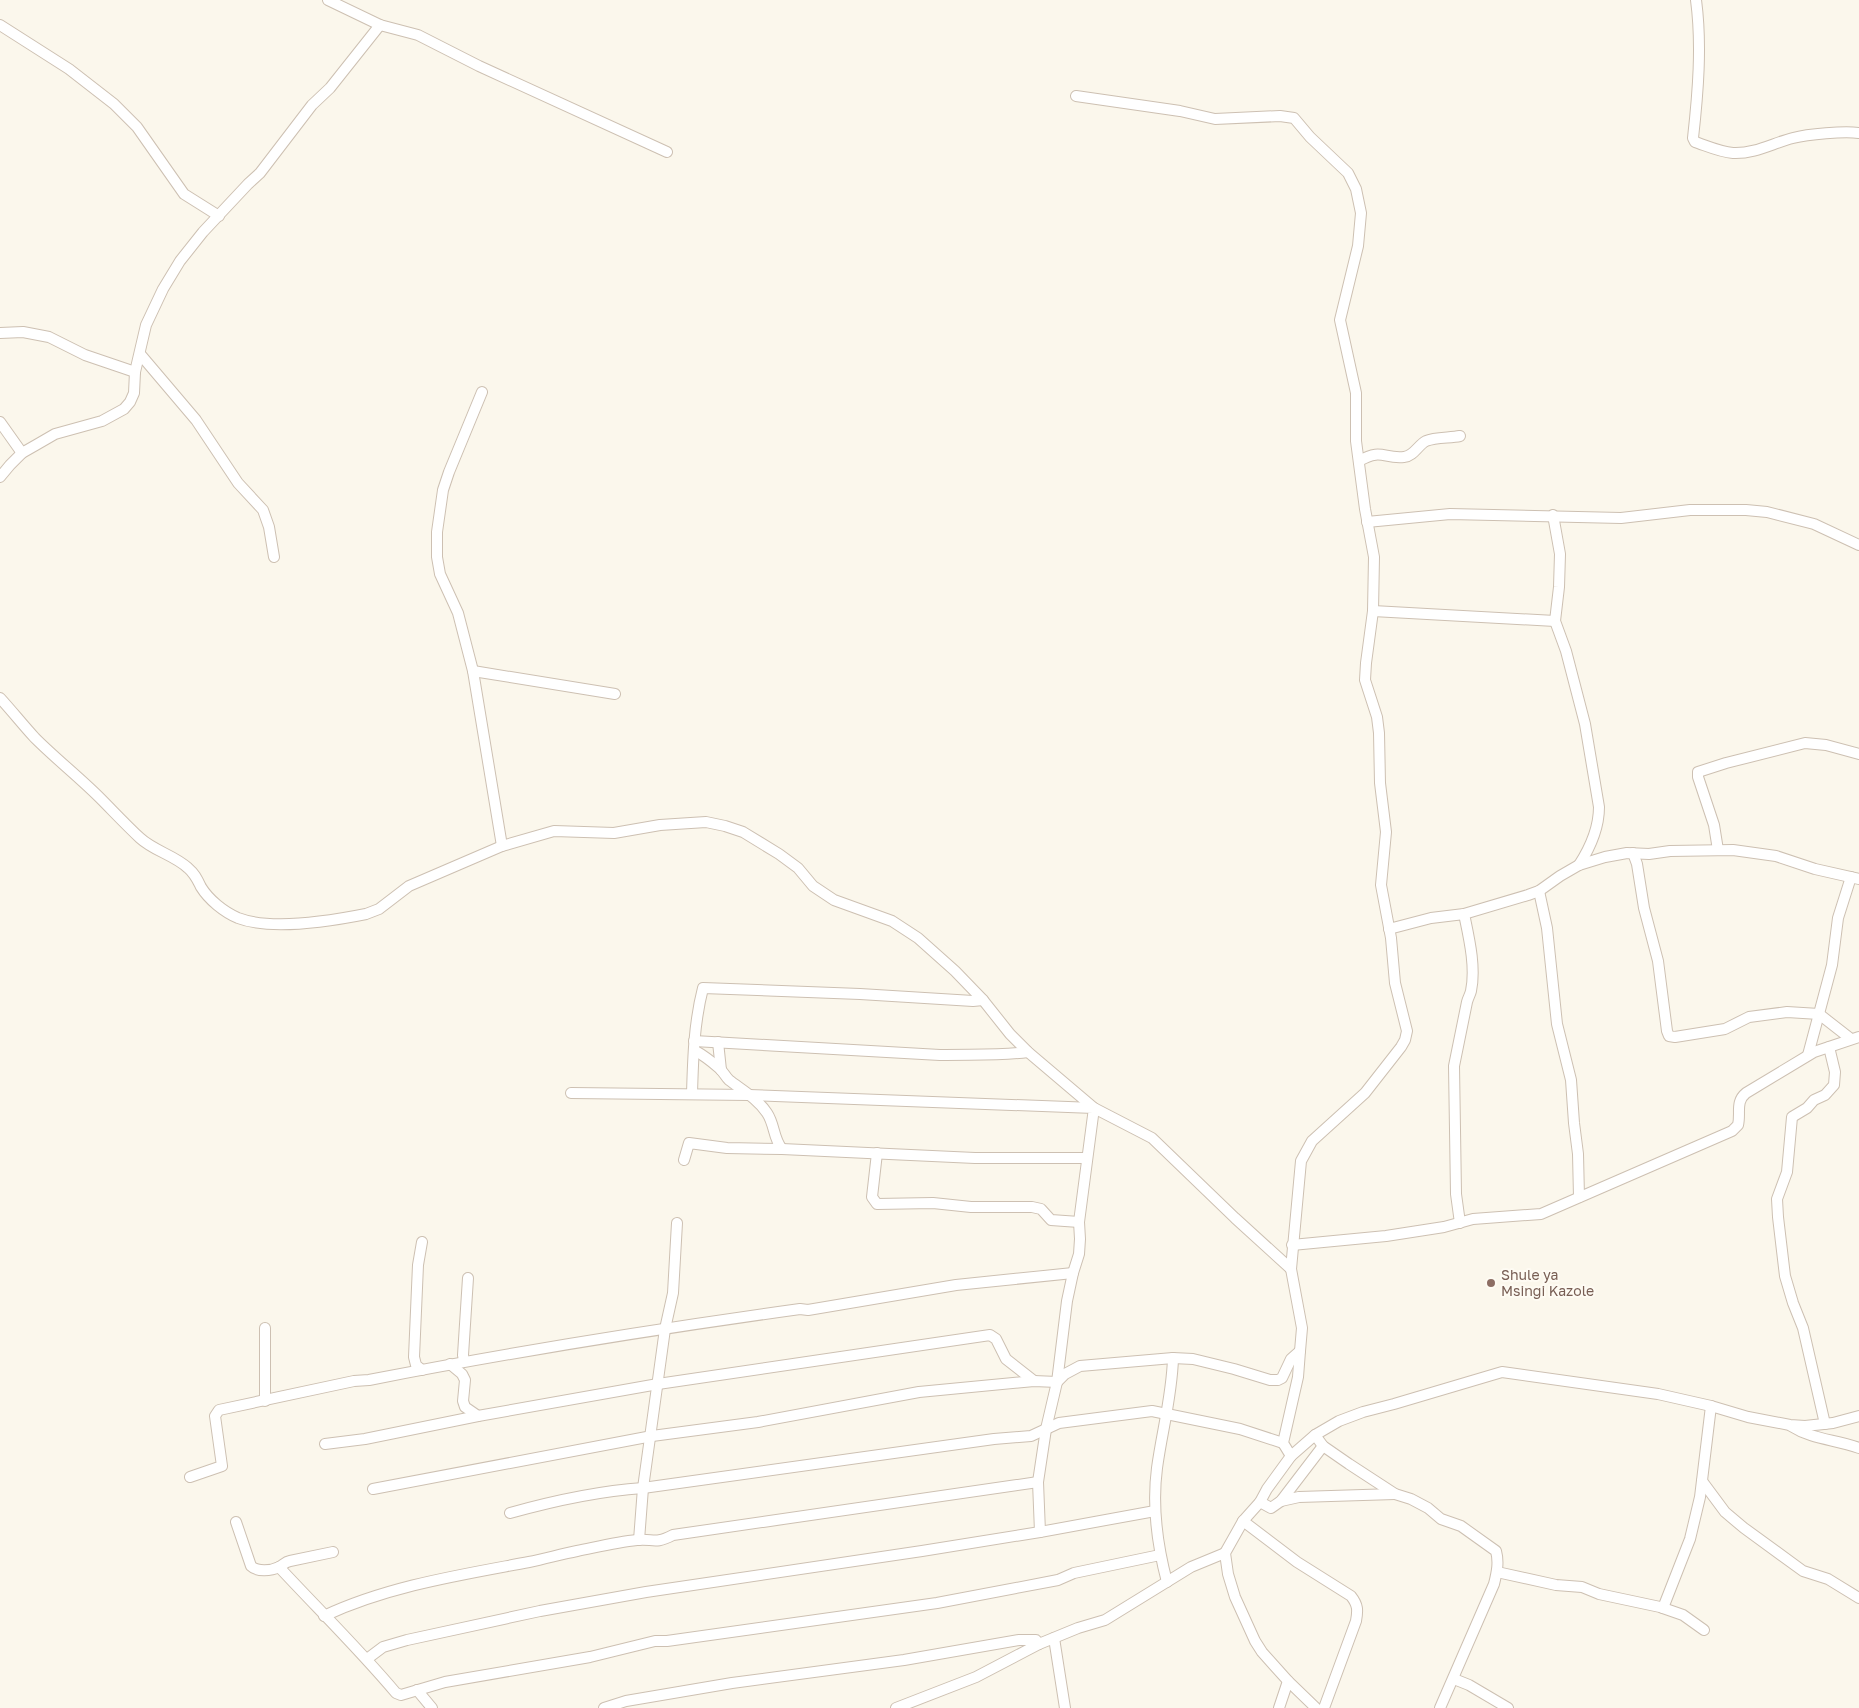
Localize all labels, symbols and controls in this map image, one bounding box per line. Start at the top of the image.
place label: Shule ya Msingi Kazole [1501,1266,1594,1299]
marker: Shule ya Msingi Kazole [1485,1277,1497,1289]

